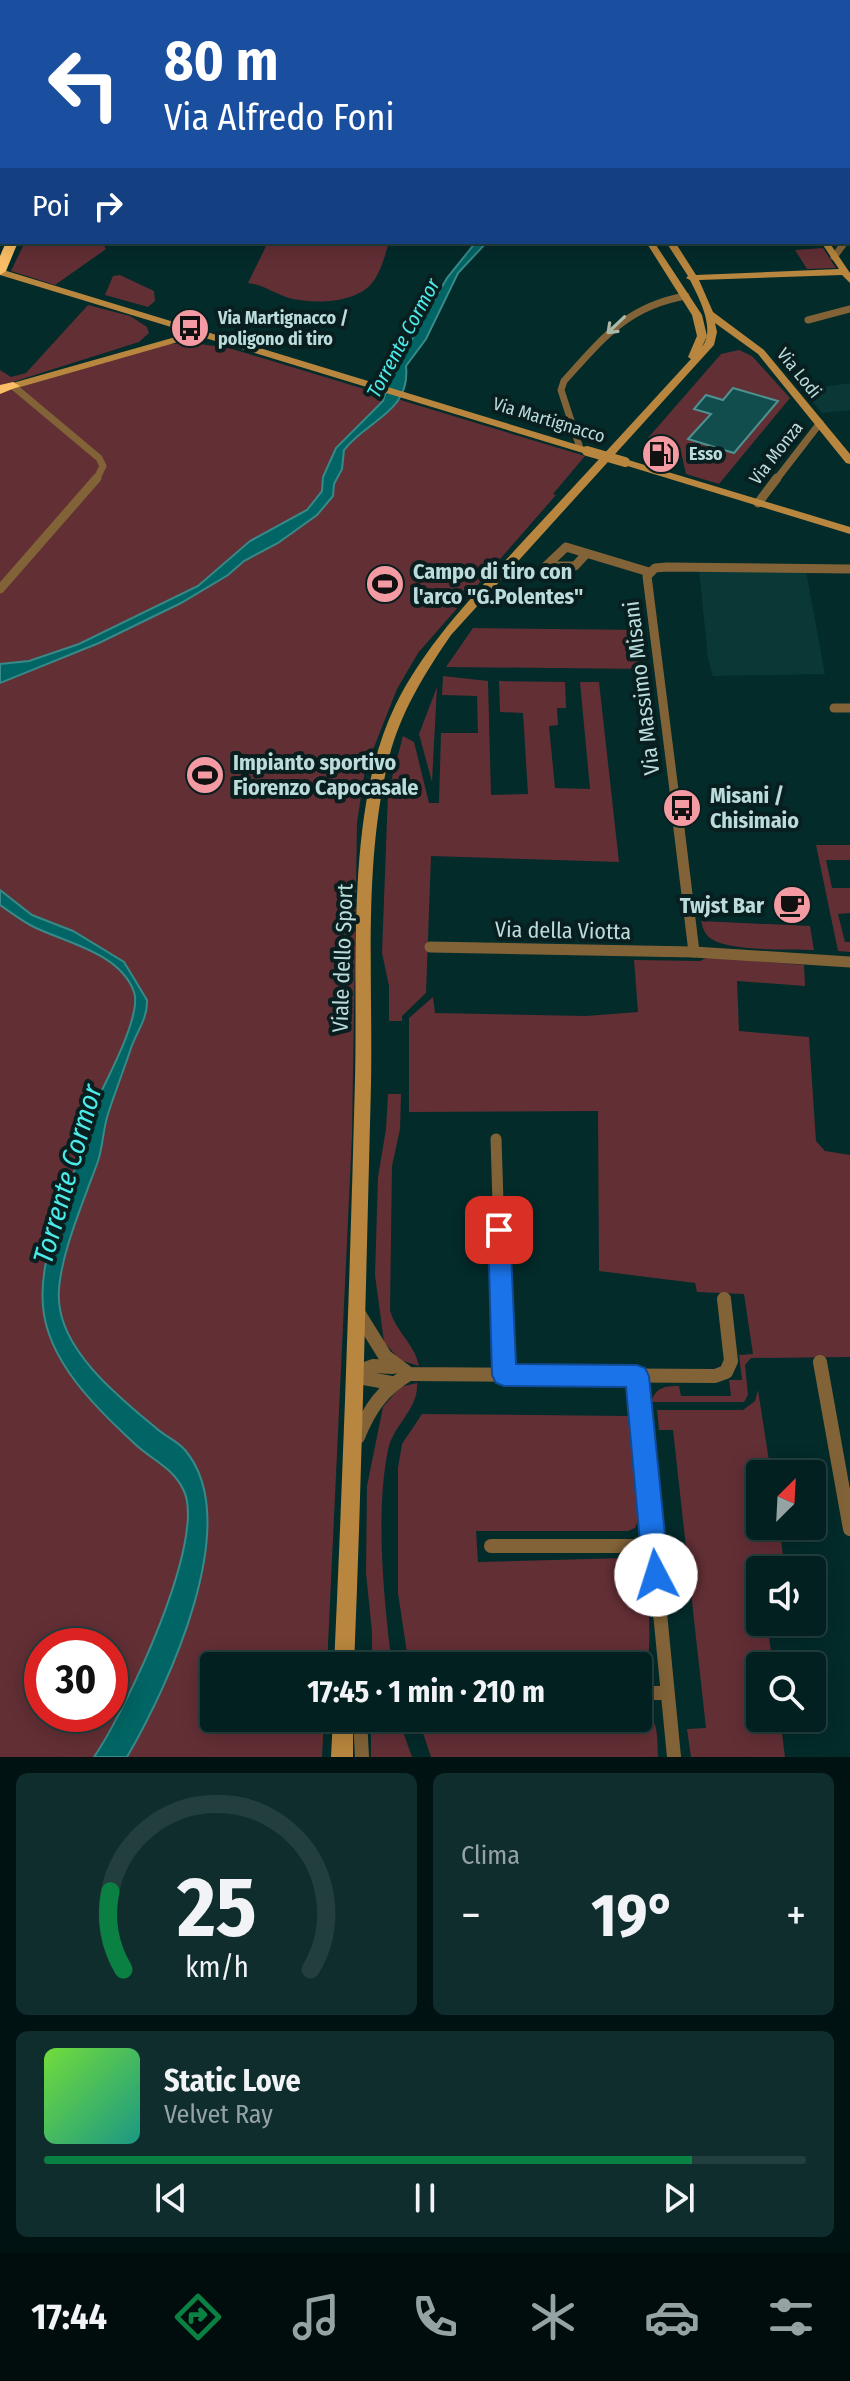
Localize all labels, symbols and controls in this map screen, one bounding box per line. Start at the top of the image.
text: 80 m [164,28,279,95]
icon: left [32,32,136,136]
text: Via Alfredo Foni [164,96,394,140]
icon: right [86,184,130,228]
text: Poi [32,188,70,224]
water label: Torrente Cormor [361,273,445,402]
bus stop icon: Via Martignacco / poligono di tiro [169,307,211,349]
place label: Via Martignacco / poligono di tiro [217,307,348,350]
one-way arrow [606,316,626,335]
street label: Via Lodi [772,344,826,402]
street label: Via Martignacco [490,393,608,447]
street label: Via Monza [744,417,808,489]
fuel station icon: Esso [640,433,682,475]
place label: Esso [689,443,723,465]
place label: Campo di tiro con l'arco "G.Polentes" [413,558,583,610]
sports icon: Campo di tiro con l'arco "G.Polentes" [364,563,406,605]
street label: Via Massimo Misani [617,599,666,776]
place label: Impianto sportivo Fiorenzo Capocasale [233,749,419,801]
sports icon: Impianto sportivo Fiorenzo Capocasale [184,754,226,796]
place label: Misani / Chisimaio [710,782,799,834]
bus stop icon: Misani / Chisimaio [661,787,703,829]
street label: Viale dello Sport [326,882,359,1033]
cafe icon: Twjst Bar [771,884,813,926]
place label: Twjst Bar [680,892,765,919]
street label: Via della Viotta [495,916,631,945]
water label: Torrente Cormor [26,1080,109,1267]
pin [465,1196,533,1264]
icon: arrive [477,1208,521,1252]
north arrow [746,1460,826,1540]
map controls [746,1460,826,1732]
position arrow [614,1533,698,1617]
button: sound [746,1556,826,1636]
speed limit sign: 30 [24,1628,128,1732]
button: search [746,1652,826,1732]
text: 17:45 · 1 min · 210 m [307,1674,545,1710]
text: Clima [461,1840,520,1871]
text: 25 [176,1858,256,1958]
text: 19° [591,1880,676,1952]
text: − [461,1889,481,1942]
text: + [786,1889,806,1942]
text: km/h [185,1950,248,1985]
text: Static Love [164,2063,301,2099]
text: Velvet Ray [164,2099,273,2130]
icon: previous [149,2176,193,2220]
icon: pause [403,2176,447,2220]
icon: next [657,2176,701,2220]
icon: directions [170,2289,226,2345]
icon: music [288,2289,344,2345]
icon: phone [407,2289,463,2345]
icon: climate [525,2289,581,2345]
icon: car [644,2289,700,2345]
icon: filters [763,2289,819,2345]
text: 17:44 [31,2295,107,2339]

